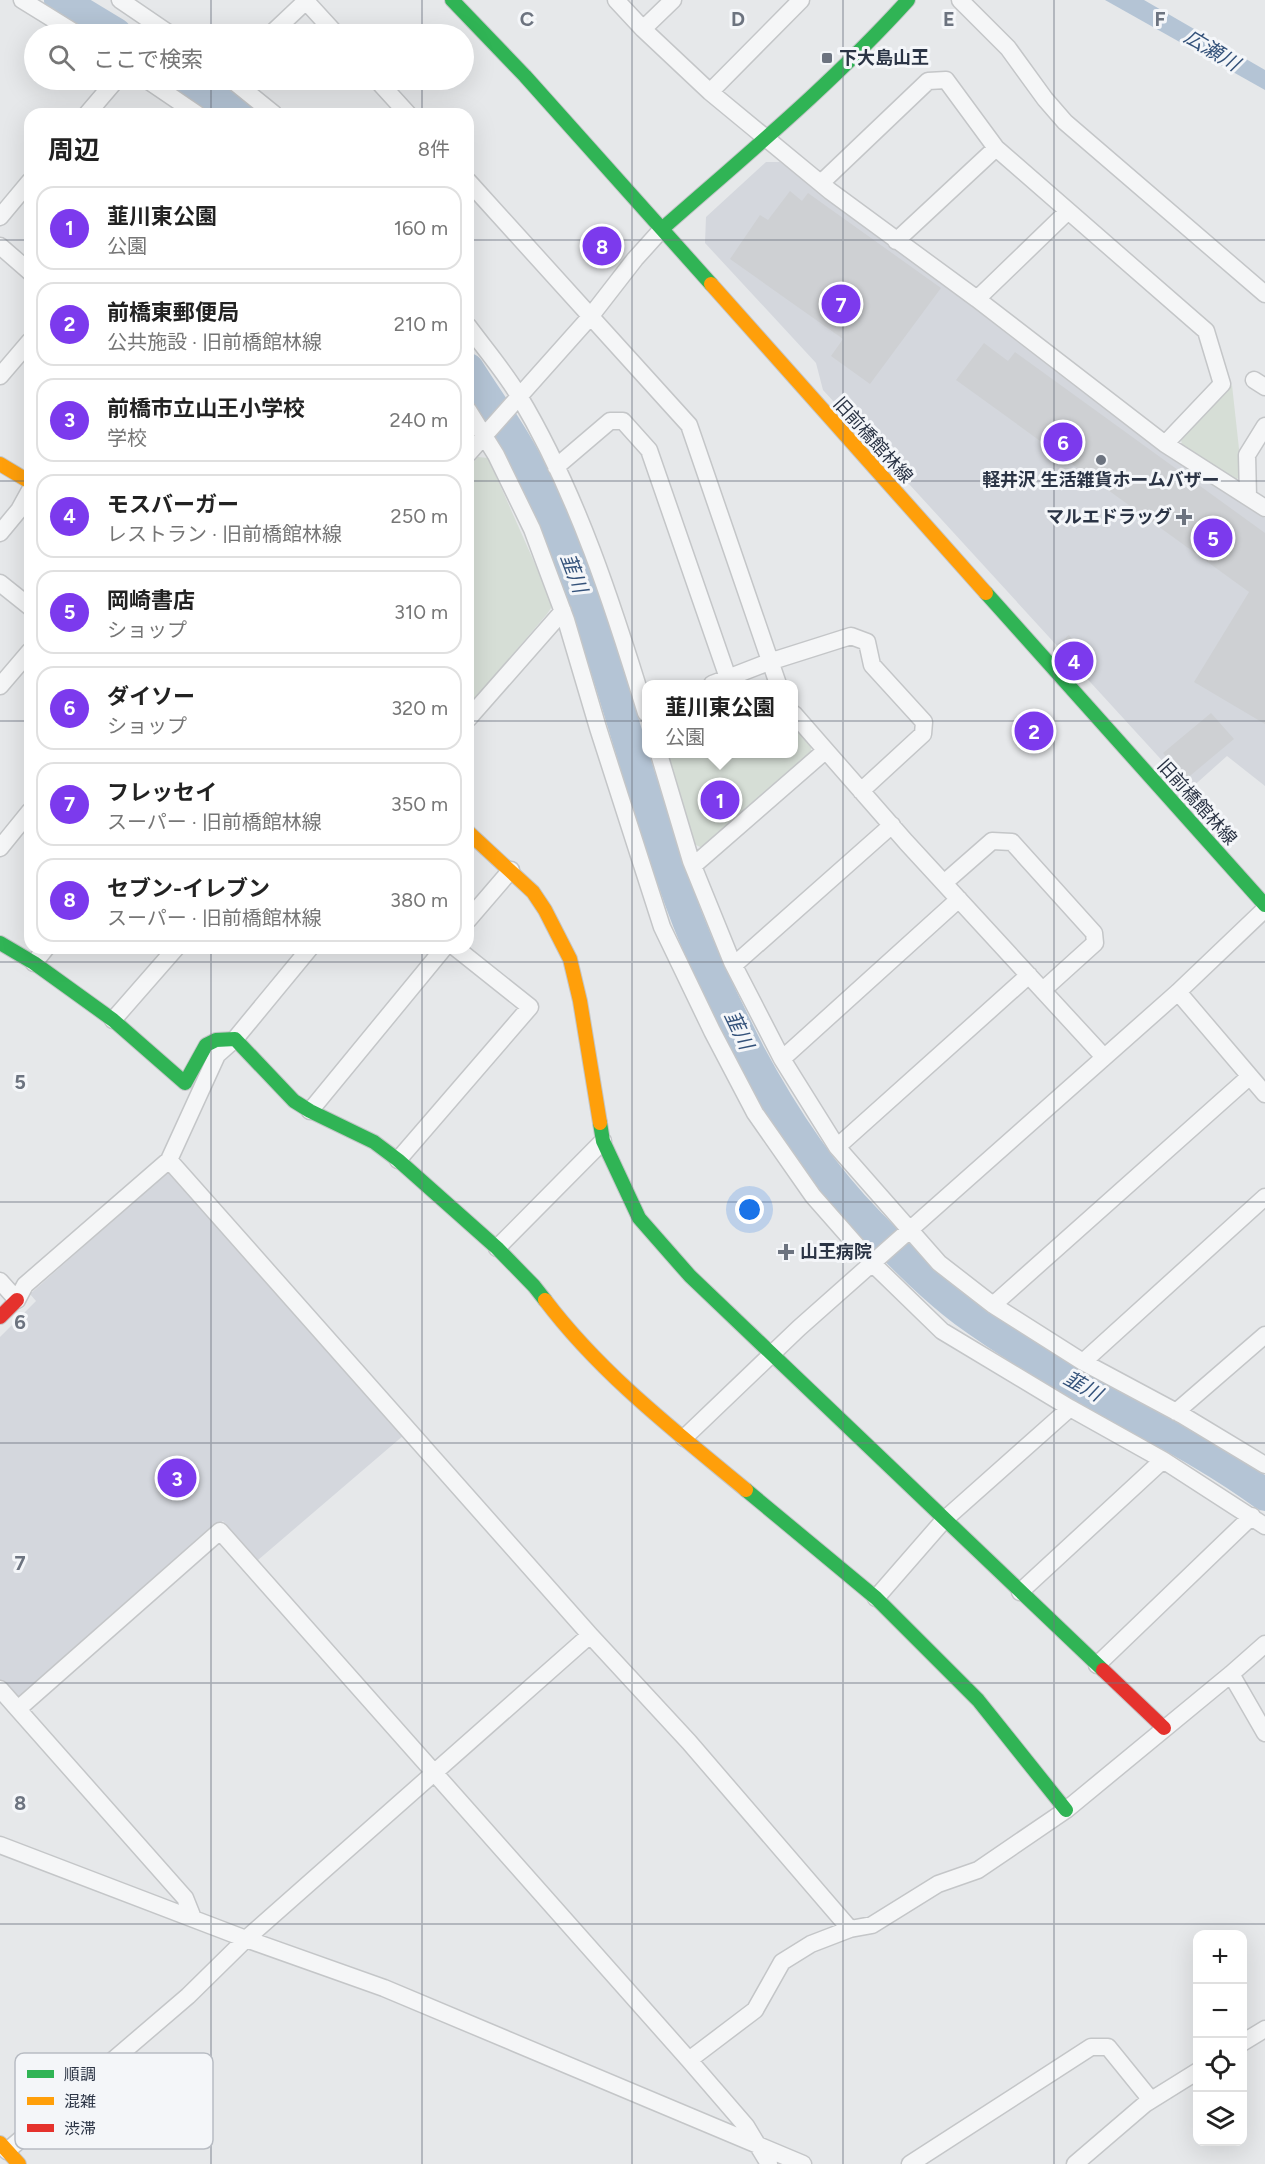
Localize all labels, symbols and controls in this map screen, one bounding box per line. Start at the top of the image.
text: C [520,7,534,31]
text: D [731,7,745,31]
text: E [943,7,955,31]
text: F [1154,7,1166,31]
search box [24,24,474,90]
water label: 広瀬川 [1180,24,1246,77]
icon: search [45,41,78,74]
text: ここで検索 [93,46,203,73]
place label: 下大島山王 [839,47,929,69]
marker: 下大島山王 [820,51,834,65]
text: 周辺 [48,134,100,166]
text: 8件 [418,137,450,161]
text: 韮川東公園 [107,203,217,230]
text: 1 [65,216,74,240]
text: 160 m [394,216,448,240]
pin: 8 [582,224,622,268]
text: 公園 [107,234,147,258]
pin: 7 [822,282,860,326]
text: 前橋東郵便局 [107,299,239,326]
text: 2 [64,312,75,336]
text: 210 m [394,312,448,336]
text: 公共施設 · 旧前橋館林線 [107,330,322,354]
street label: 旧前橋館林線 [829,393,917,487]
text: 前橋市立山王小学校 [107,395,305,422]
text: 3 [64,408,75,432]
text: 240 m [390,408,448,432]
pin: 6 [1044,420,1082,464]
text: 学校 [107,426,147,450]
marker: 軽井沢 生活雑貨ホームバザー [1094,453,1108,467]
place label: 軽井沢 生活雑貨ホームバザー [982,469,1220,491]
text: モスバーガー [107,491,239,518]
text: 4 [63,504,76,528]
text: 250 m [391,504,448,528]
place label: マルエドラッグ [1046,506,1172,528]
marker: マルエドラッグ [1177,510,1191,524]
pin: 5 [1194,516,1232,560]
text: レストラン · 旧前橋館林線 [107,522,342,546]
water label: 韮川 [556,550,593,598]
text: 岡崎書店 [107,587,195,614]
text: 5 [64,600,75,624]
text: 310 m [394,600,448,624]
text: ショップ [107,618,187,642]
pin: 4 [1054,638,1094,684]
popup [642,680,798,758]
text: ダイソー [107,683,195,710]
text: 韮川東公園 [665,694,775,721]
text: 6 [64,696,75,720]
text: 320 m [391,696,448,720]
pin: 2 [1014,708,1054,754]
text: ショップ [107,714,187,738]
text: 公園 [665,725,705,749]
street label: 旧前橋館林線 [1153,755,1241,849]
pin: 1 [700,778,740,822]
text: フレッセイ [107,779,217,806]
text: 7 [64,792,75,816]
text: 350 m [391,792,448,816]
text: スーパー · 旧前橋館林線 [107,810,322,834]
text: セブン-イレブン [107,875,270,902]
text: 8 [63,888,76,912]
text: 380 m [390,888,448,912]
text: スーパー · 旧前橋館林線 [107,906,322,930]
water label: 韮川 [719,1007,759,1055]
text: 5 [14,1070,26,1094]
your location [735,1195,764,1224]
place label: 山王病院 [800,1241,872,1263]
marker: 山王病院 [777,1243,795,1261]
text: 6 [14,1310,26,1334]
water label: 韮川 [1060,1366,1108,1407]
pin: 3 [158,1456,196,1500]
text: 7 [14,1551,26,1575]
text: 8 [14,1791,26,1815]
map controls [1193,1930,1247,2146]
button: + [1193,1930,1247,1984]
button: − [1193,1984,1247,2038]
button: locate [1193,2038,1247,2092]
legend [15,2053,213,2149]
text: 順調 [64,2065,96,2084]
text: 混雑 [64,2092,96,2111]
button: layers [1193,2092,1247,2146]
text: 渋滞 [64,2119,96,2138]

